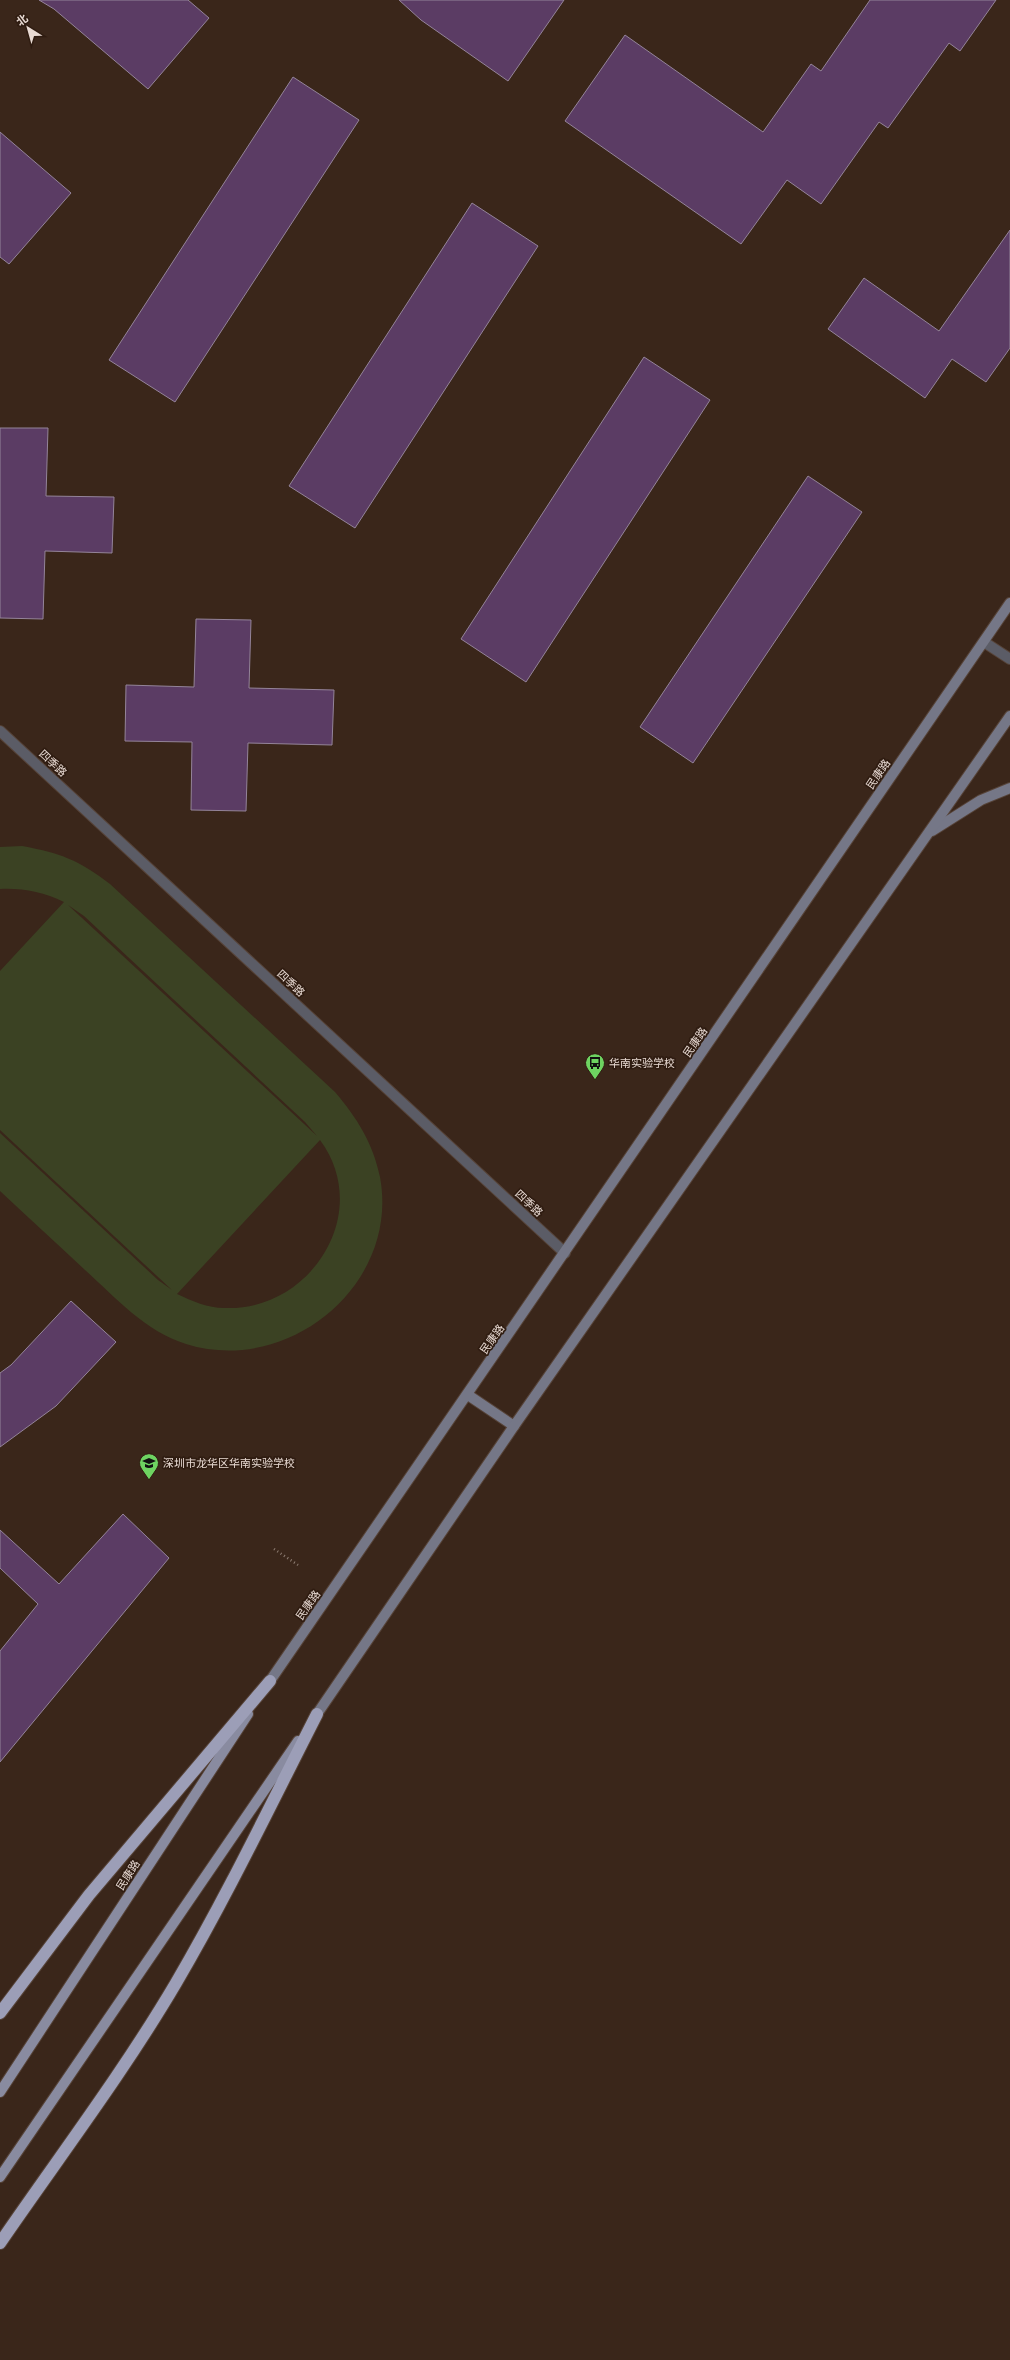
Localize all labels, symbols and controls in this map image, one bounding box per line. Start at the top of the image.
north arrow [8,8,48,48]
text: 北 [13,11,31,29]
street label: 四季路 [36,747,70,779]
street label: 民康路 [863,756,893,792]
street label: 四季路 [274,967,308,999]
street label: 民康路 [680,1024,710,1060]
bus stop icon: 华南实验学校 [584,1052,606,1080]
place label: 华南实验学校 [609,1056,675,1070]
street label: 四季路 [512,1187,546,1219]
street label: 民康路 [477,1321,507,1357]
school or university icon: 深圳市龙华区华南实验学校 [138,1452,160,1480]
place label: 深圳市龙华区华南实验学校 [163,1456,295,1470]
street label: 民康路 [293,1587,323,1623]
street label: 民康路 [113,1857,143,1893]

